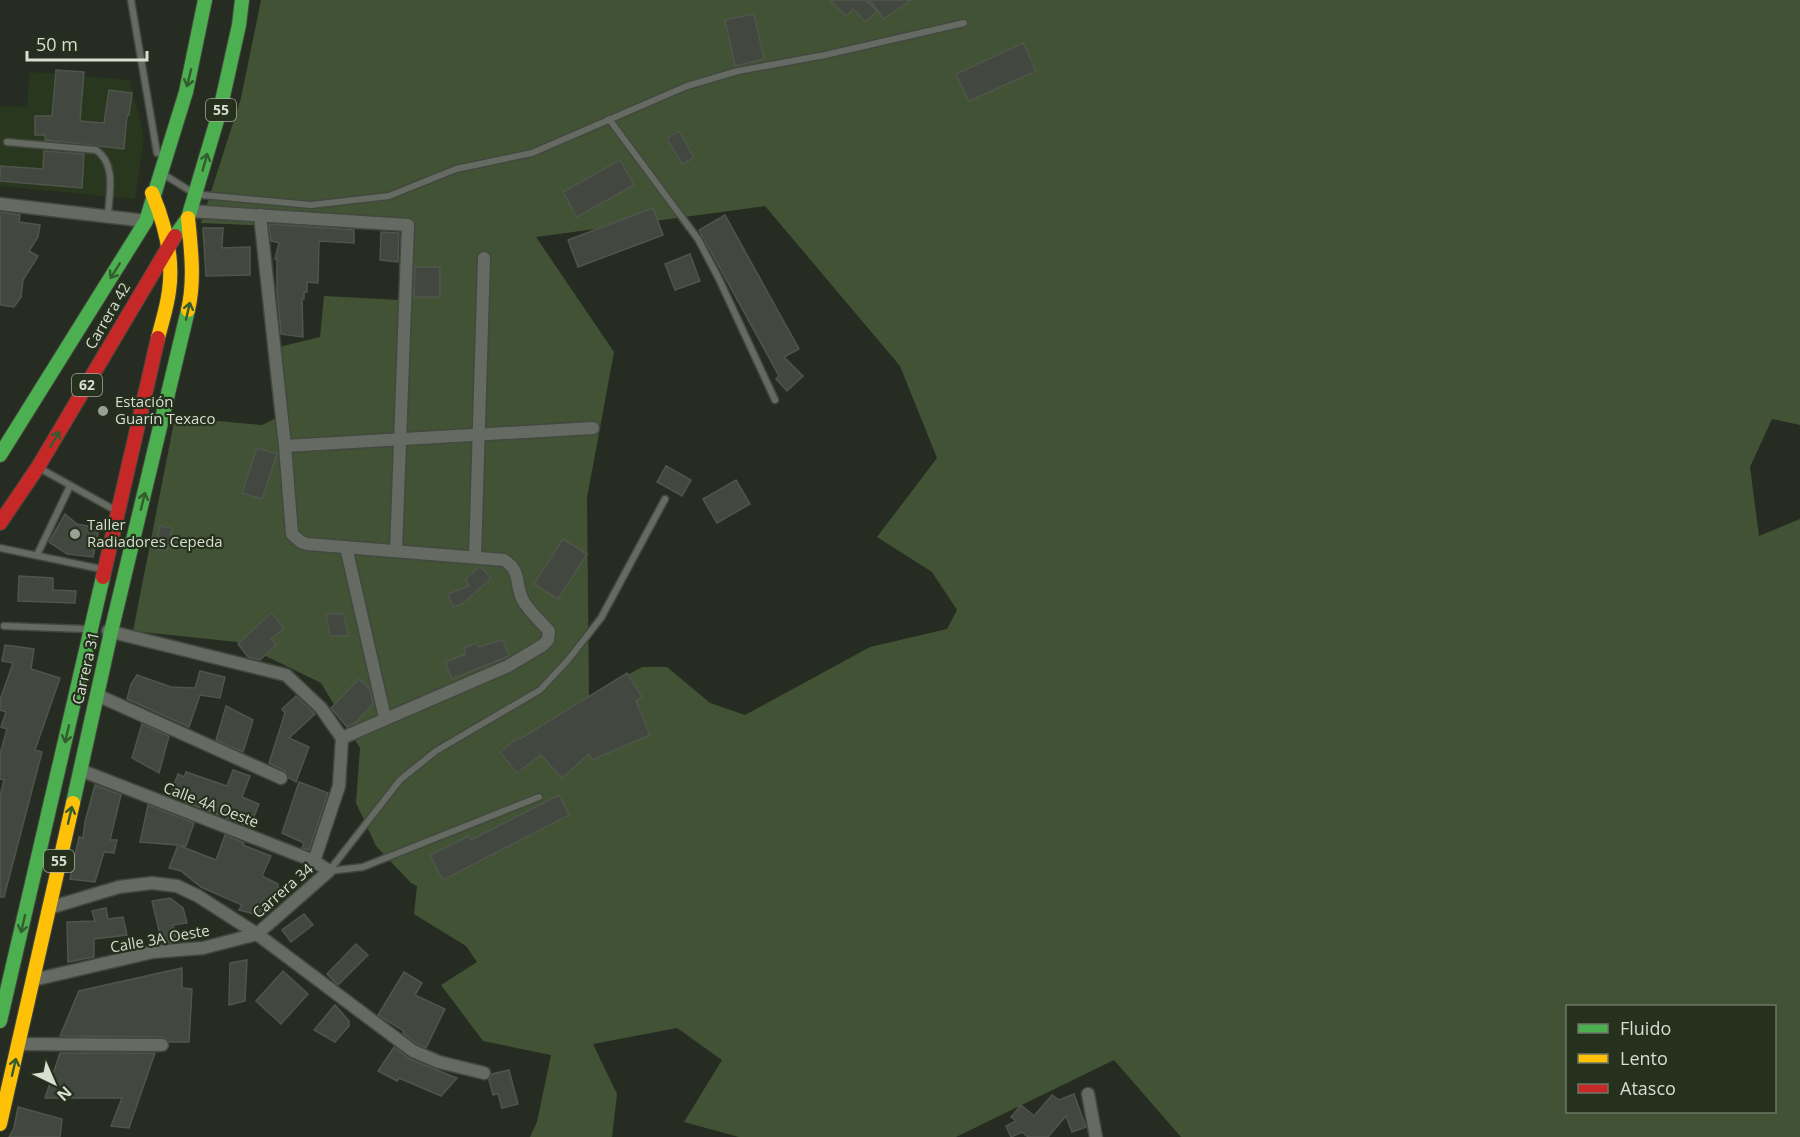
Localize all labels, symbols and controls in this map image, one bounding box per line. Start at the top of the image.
scale bar [27,24,147,62]
text: 50 m [36,32,78,56]
one-way arrow [182,68,194,87]
road number: 55 [206,99,236,121]
one-way arrow [200,153,211,172]
one-way arrow [109,262,121,279]
street label: Carrera 42 [80,278,134,353]
one-way arrow [183,302,194,322]
road number: 62 [72,374,102,396]
place label: Estación Guarín Texaco [115,391,216,428]
marker: Estación Guarín Texaco [96,404,110,418]
one-way arrow [49,431,61,448]
one-way arrow [137,492,149,511]
place label: Taller Radiadores Cepeda [87,514,223,551]
marker: Taller Radiadores Cepeda [68,527,82,541]
street label: Carrera 31 [67,629,103,706]
one-way arrow [61,725,73,744]
street label: Calle 4A Oeste [161,777,262,831]
one-way arrow [64,806,76,825]
road number: 55 [44,850,74,872]
street label: Carrera 34 [248,858,317,922]
one-way arrow [16,914,28,933]
street label: Calle 3A Oeste [109,919,211,957]
legend [1566,1005,1776,1113]
text: Fluido [1620,1016,1671,1040]
text: Lento [1620,1046,1668,1070]
north arrow [24,1053,84,1113]
one-way arrow [8,1058,20,1077]
text: Atasco [1620,1076,1676,1100]
text: N [52,1081,77,1106]

